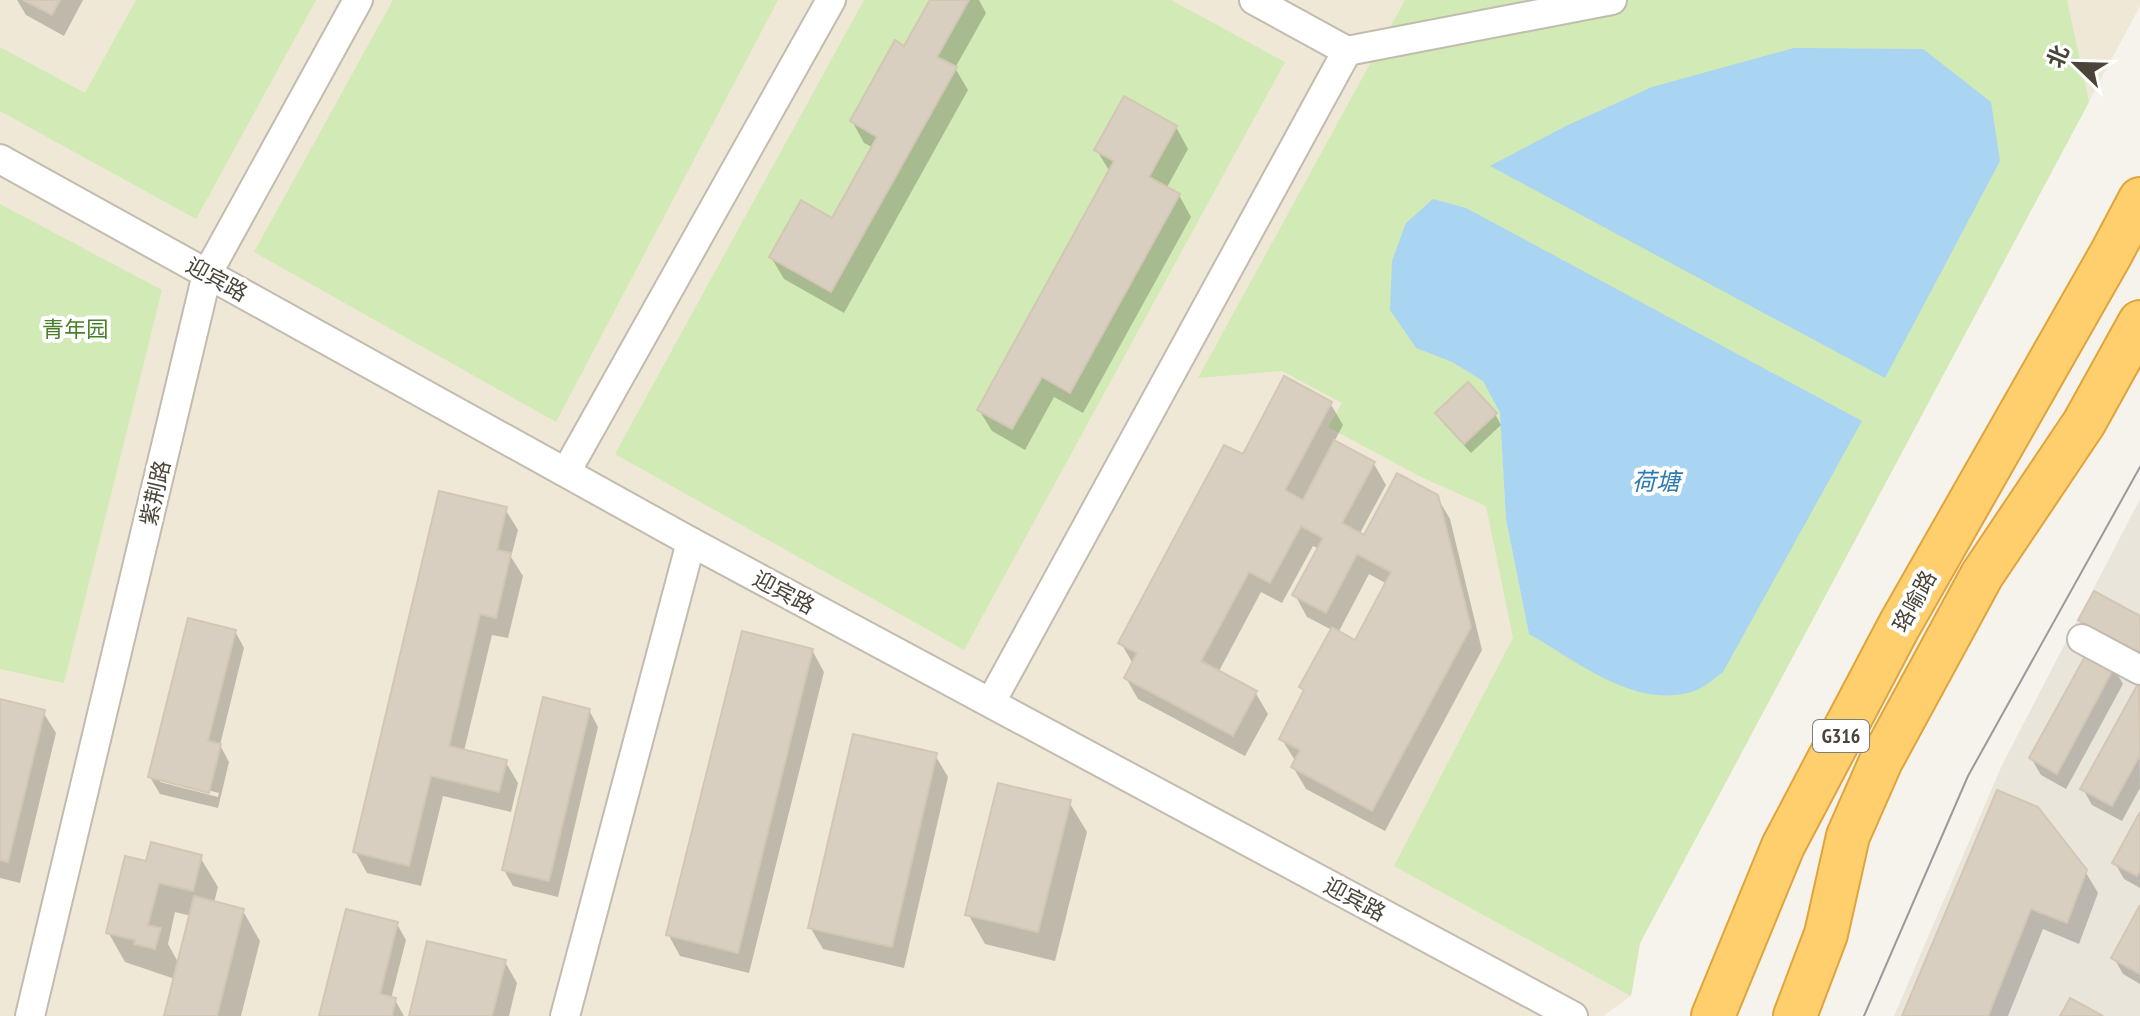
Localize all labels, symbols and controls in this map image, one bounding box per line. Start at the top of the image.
north arrow [2036,24,2116,104]
text: 北 [2040,41,2075,72]
street label: 迎宾路 [181,251,253,307]
park label: 青年园 [42,315,108,343]
street label: 紫荆路 [134,458,176,528]
water label: 荷塘 [1632,466,1684,497]
street label: 迎宾路 [748,564,820,620]
street label: 珞喻路 [1886,565,1942,637]
road number: G316 [1813,720,1869,752]
street label: 迎宾路 [1319,871,1391,927]

